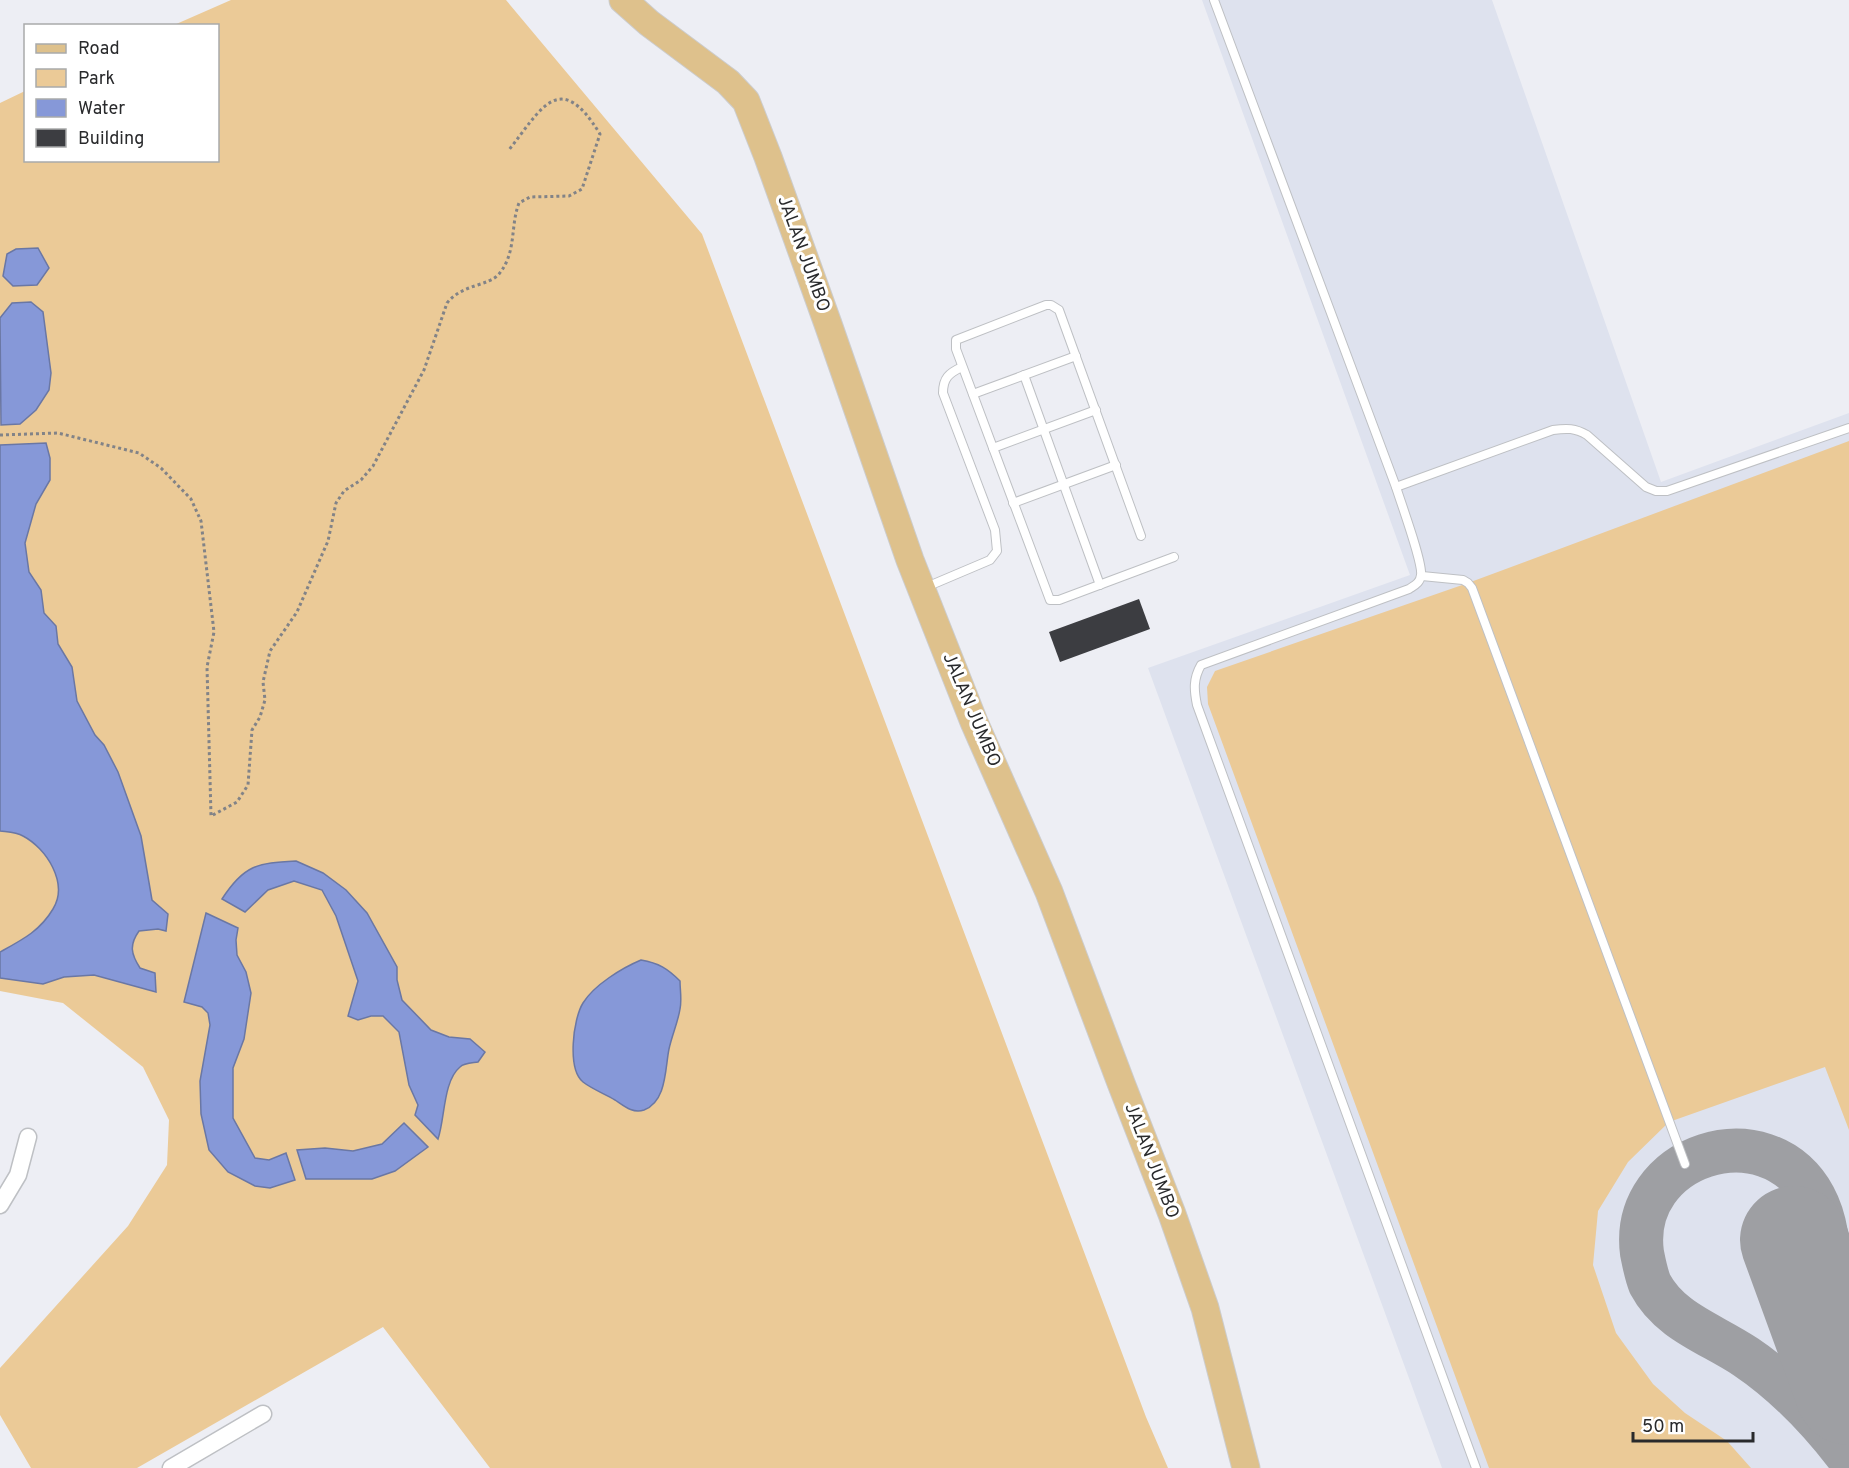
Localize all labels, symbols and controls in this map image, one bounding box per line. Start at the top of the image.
legend [24,24,219,162]
text: Road [78,38,120,61]
text: Park [78,68,115,91]
text: Water [78,98,125,121]
text: Building [78,128,144,151]
street label: JALAN JUMBO [771,193,835,315]
street label: JALAN JUMBO [937,649,1005,771]
street label: JALAN JUMBO [1118,1100,1184,1222]
scale bar [1633,1405,1753,1443]
text: 50 m [1642,1416,1684,1439]

